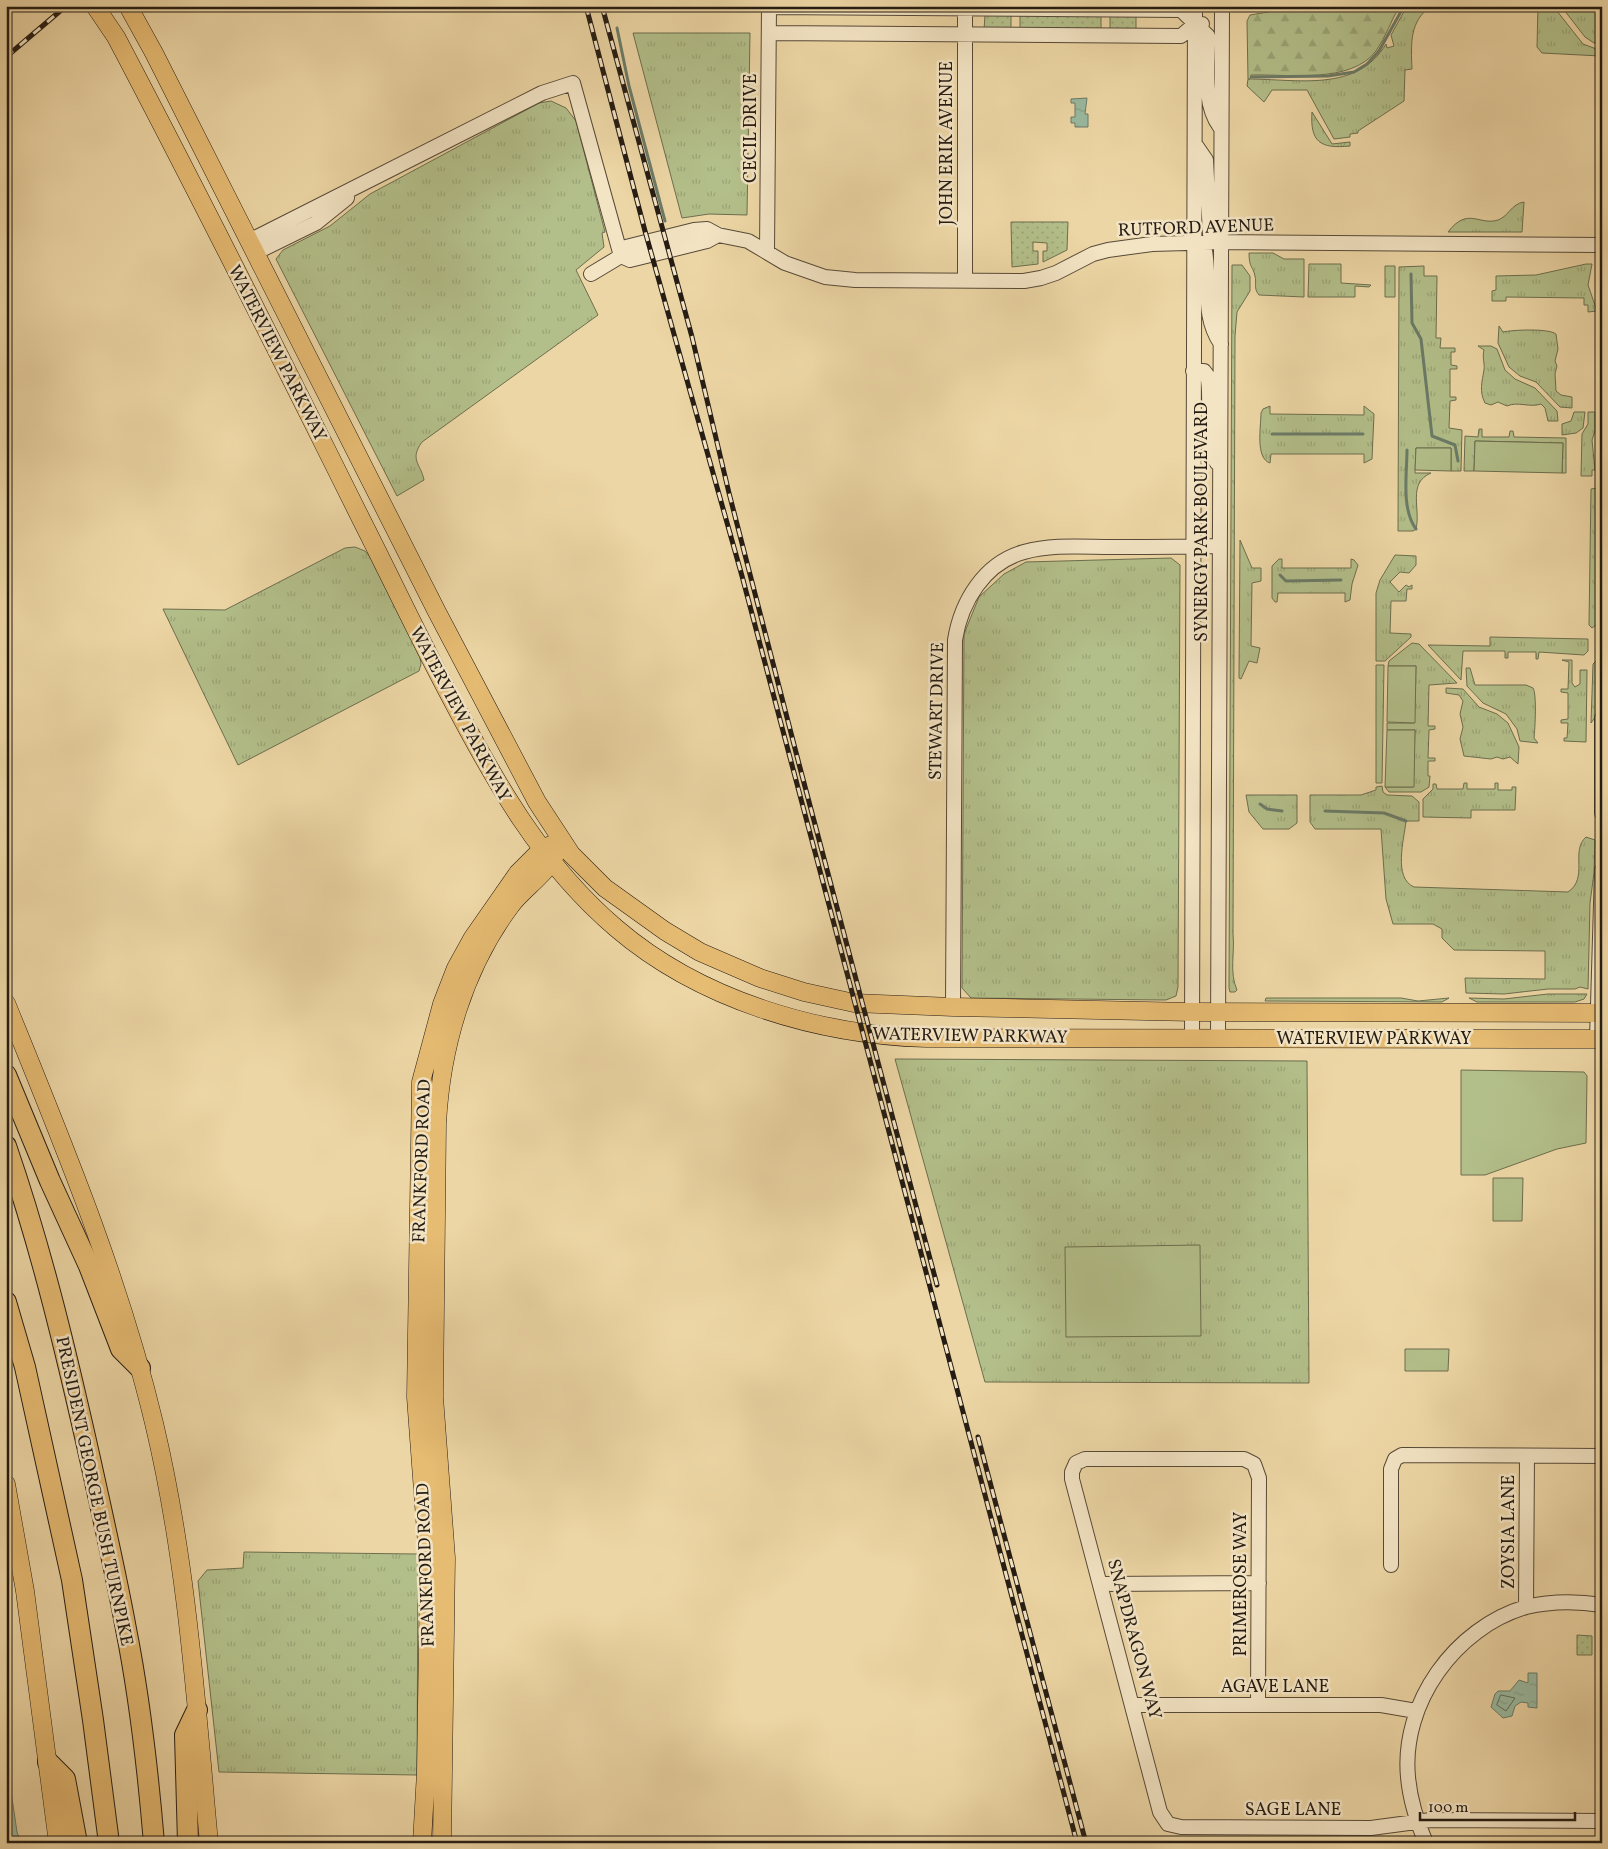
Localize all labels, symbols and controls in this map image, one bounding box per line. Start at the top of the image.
street label: JOHN ERIK AVENUE [935,61,960,225]
street label: CECIL DRIVE [739,73,764,183]
street label: RUTFORD AVENUE [1118,213,1275,244]
street label: WATERVIEW PARKWAY [221,261,332,446]
street label: SYNERGY PARK BOULEVARD [1190,402,1215,642]
street label: WATERVIEW PARKWAY [403,623,517,807]
street label: STEWART DRIVE [924,642,951,780]
street label: WATERVIEW PARKWAY [872,1022,1068,1051]
street label: WATERVIEW PARKWAY [1276,1027,1472,1052]
street label: FRANKFORD ROAD [407,1079,438,1243]
street label: PRESIDENT GEORGE BUSH TURNPIKE [48,1334,139,1649]
street label: ZOYSIA LANE [1497,1475,1522,1589]
street label: FRANKFORD ROAD [411,1483,442,1647]
street label: PRIMEROSE WAY [1229,1512,1254,1656]
street label: SNAPDRAGON WAY [1100,1556,1167,1723]
street label: AGAVE LANE [1221,1675,1329,1700]
scale bar [1420,1789,1576,1821]
street label: SAGE LANE [1245,1798,1342,1823]
text: 100 m [1428,1798,1468,1819]

